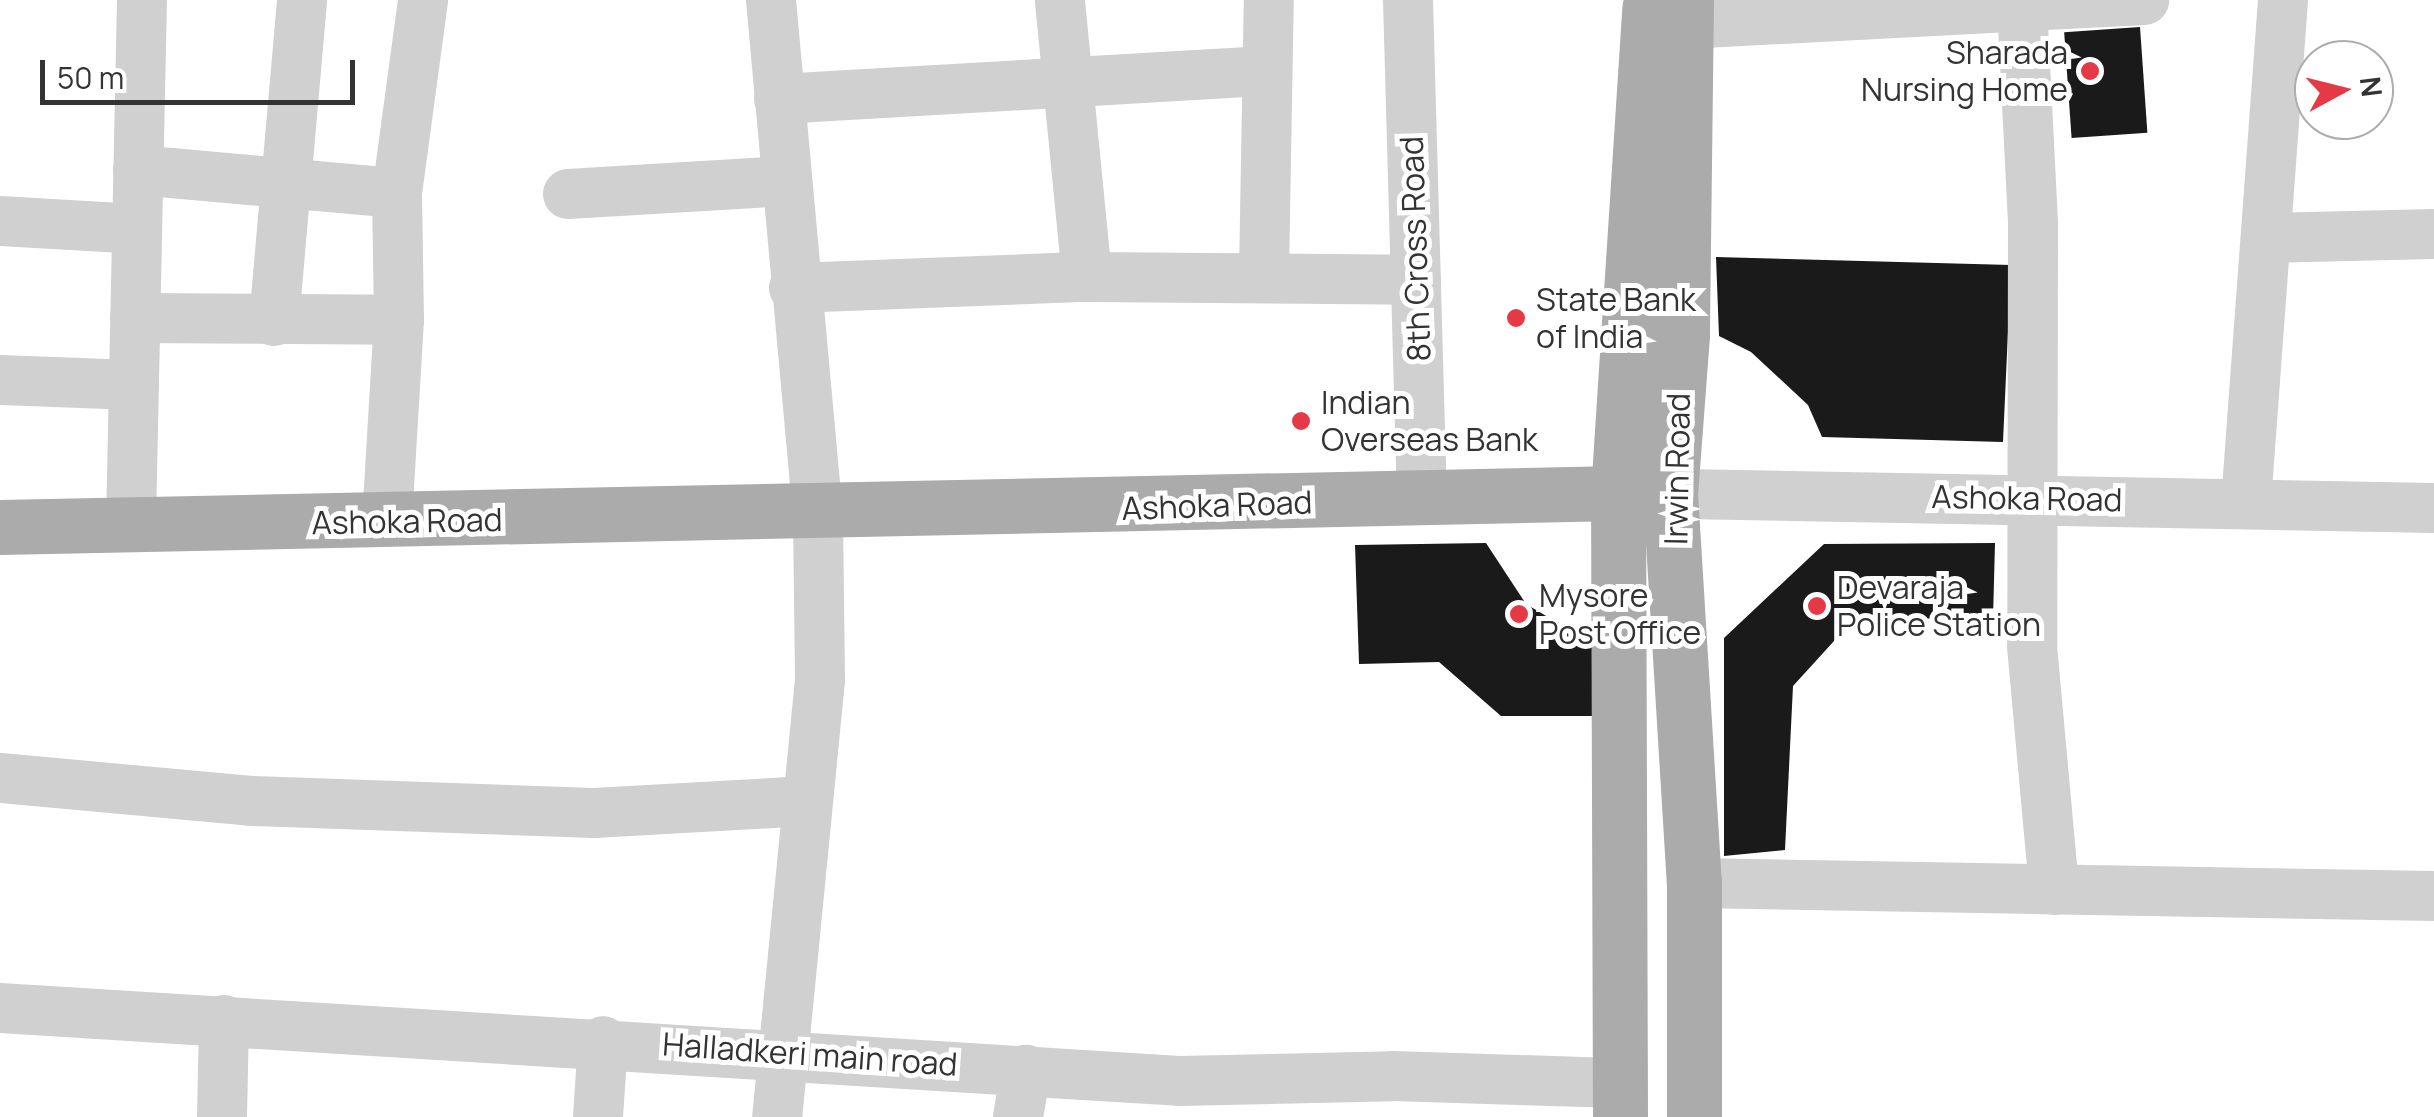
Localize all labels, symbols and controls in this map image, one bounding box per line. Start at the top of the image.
place label: Sharada Nursing Home [1861,34,2068,109]
scale bar [45,40,360,102]
north arrow [2294,40,2394,140]
text: 50 m [57,57,124,98]
marker: Sharada Nursing Home [2077,58,2103,84]
text: N [2352,74,2392,99]
street label: 8th Cross Road [1392,136,1438,362]
place label: State Bank of India [1536,281,1696,356]
marker: State Bank of India [1505,307,1527,329]
place label: Indian Overseas Bank [1321,384,1538,459]
street label: Irwin Road [1656,393,1698,545]
marker: Indian Overseas Bank [1290,410,1312,432]
street label: Ashoka Road [1931,477,2123,519]
street label: Ashoka Road [1121,482,1313,528]
street label: Ashoka Road [311,500,503,542]
place label: Devaraja Police Station [1837,569,2041,644]
place label: Mysore Post Office [1539,577,1701,652]
marker: Devaraja Police Station [1806,595,1828,617]
marker: Mysore Post Office [1508,603,1530,625]
street label: Halladkeri main road [661,1025,959,1083]

